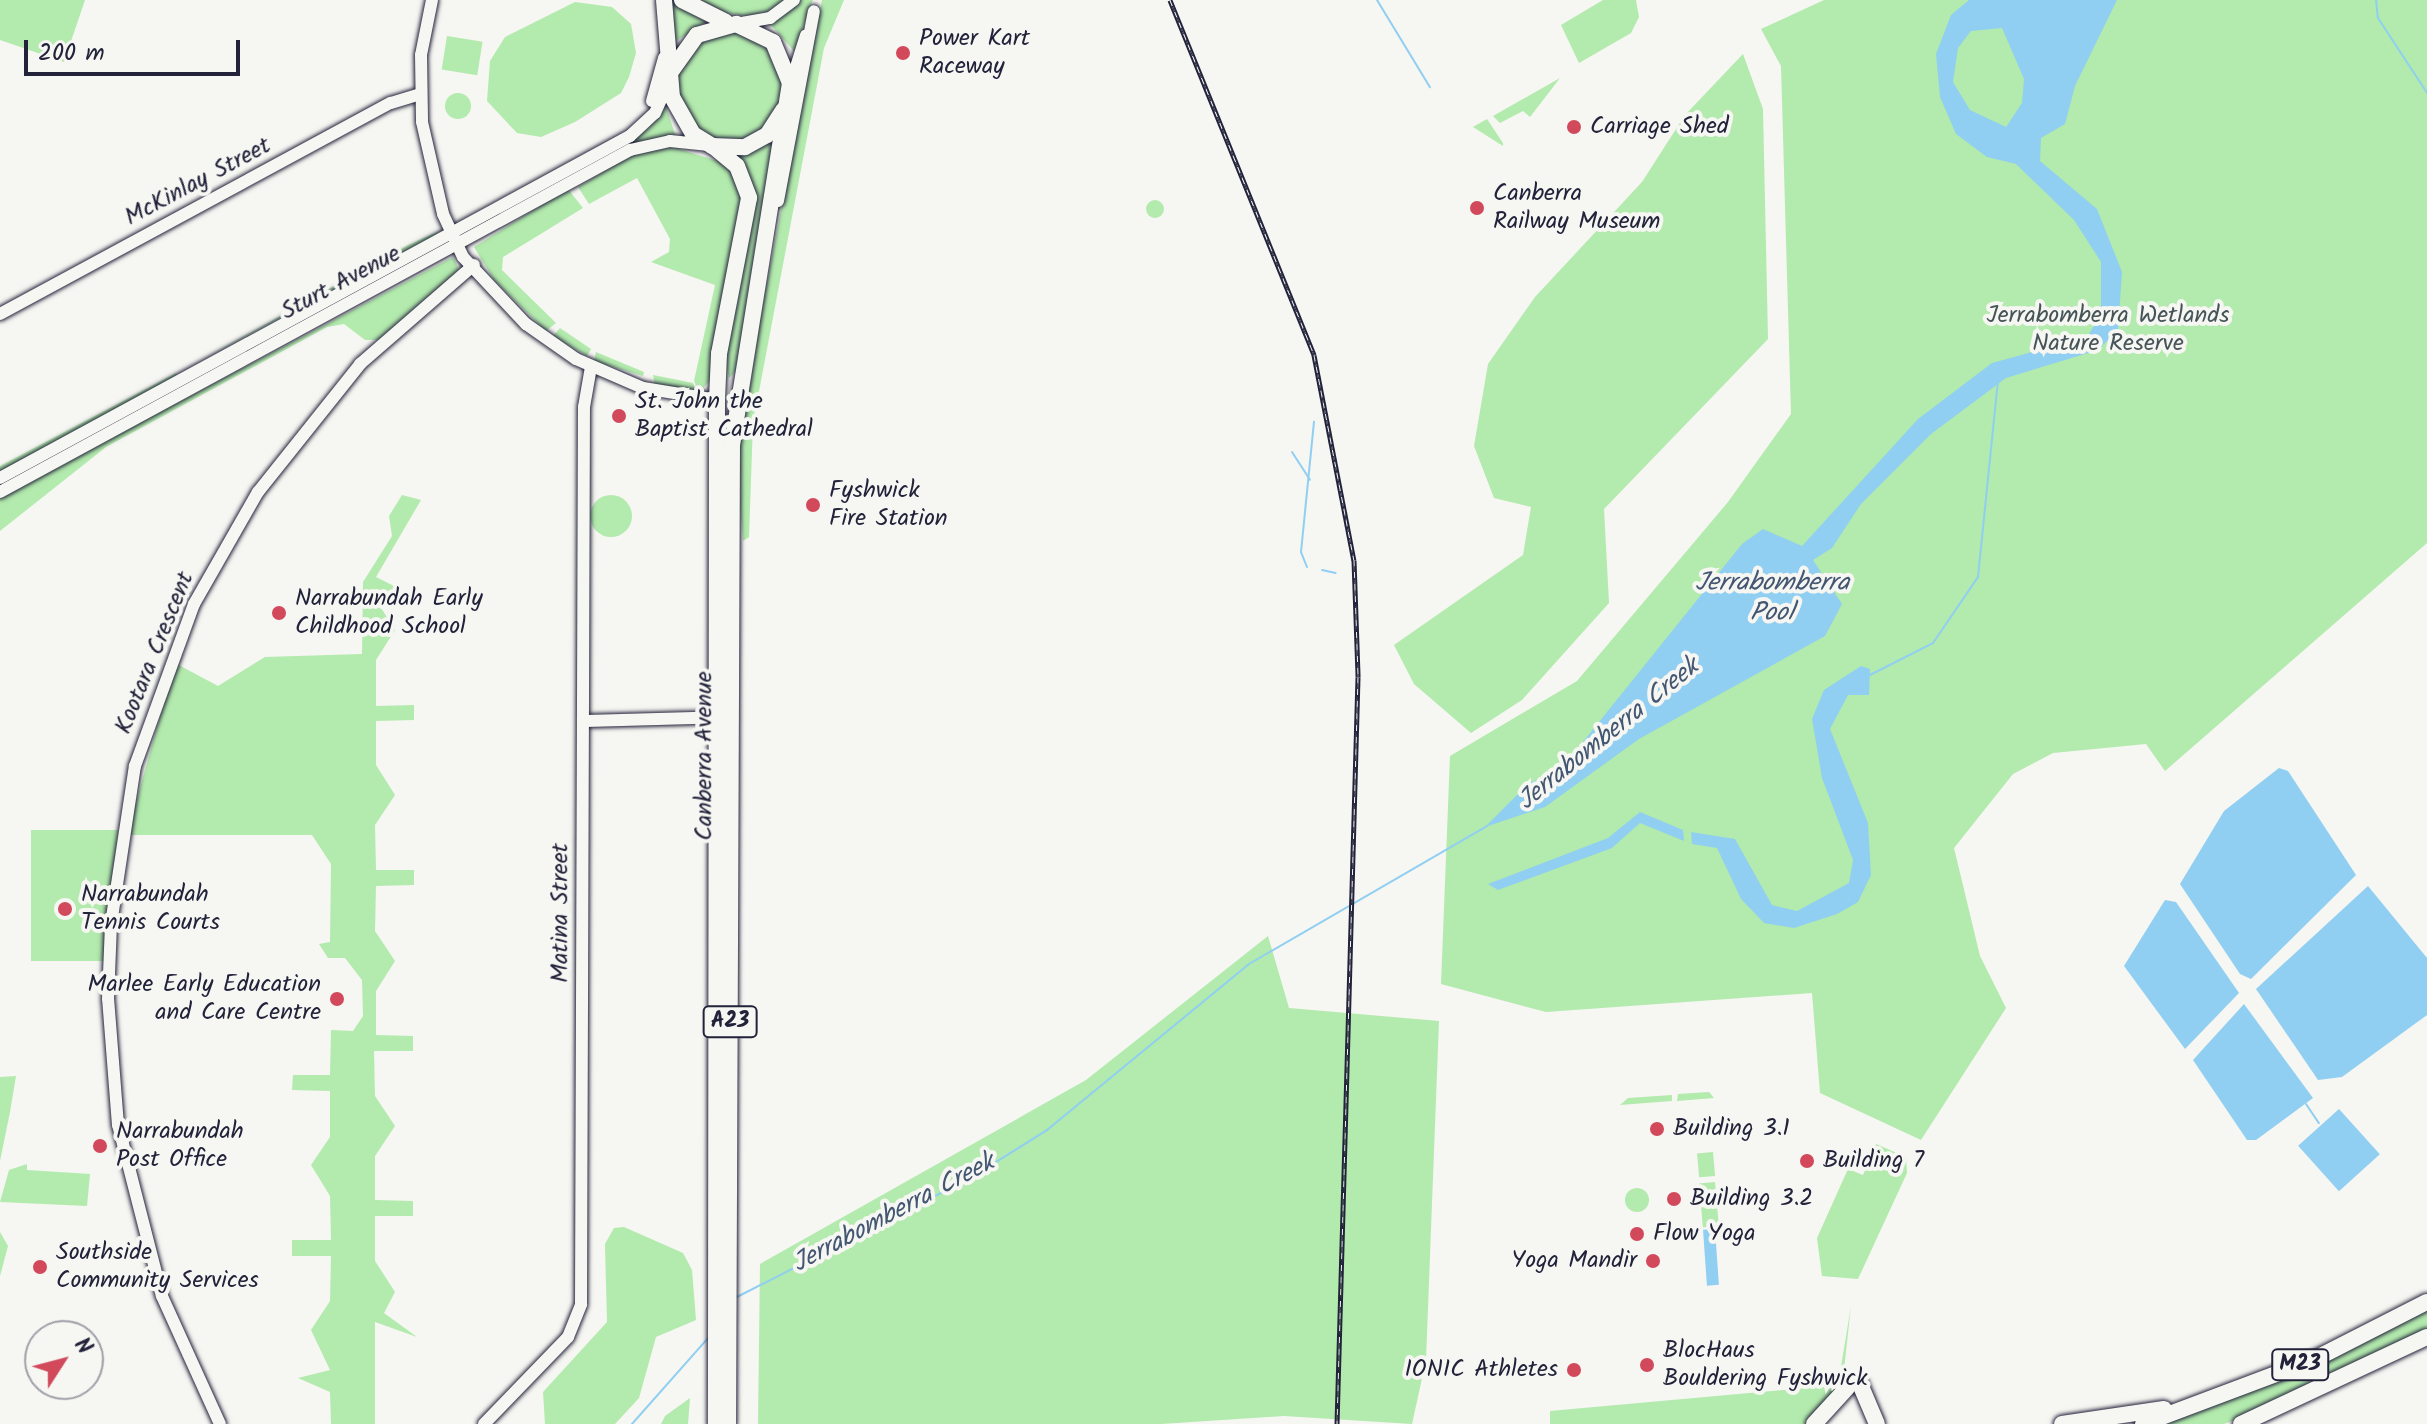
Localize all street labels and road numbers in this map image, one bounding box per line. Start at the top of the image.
street label: McKinlay Street [120,131,276,233]
street label: Sturt Avenue [276,240,406,326]
street label: Kootara Crescent [109,568,201,738]
street label: Canberra Avenue [691,671,719,841]
street label: Matina Street [547,843,575,983]
road number: A23 [702,1004,758,1040]
road number: M23 [2270,1347,2330,1383]

